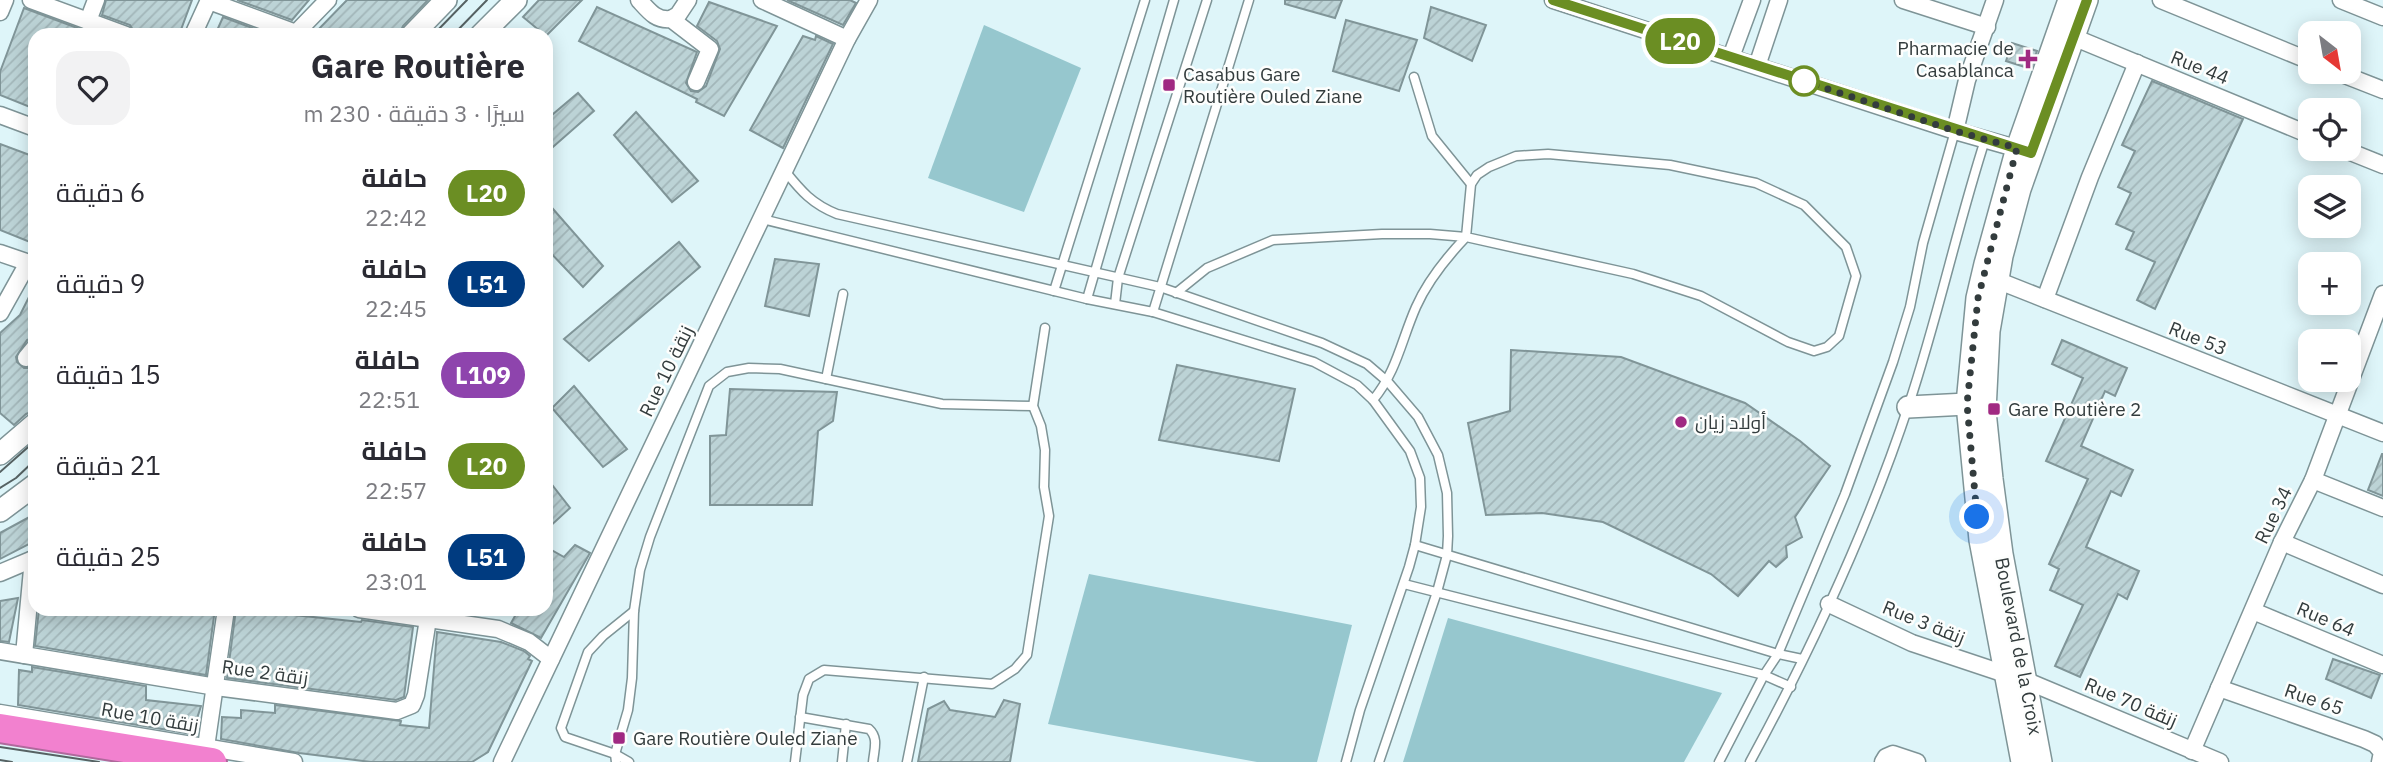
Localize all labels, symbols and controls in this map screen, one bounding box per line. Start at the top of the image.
line badge: L20 [1640,18,1720,64]
north arrow [2298,21,2361,84]
map controls [2298,21,2361,392]
text: L20 [1659,25,1701,57]
place label: Pharmacie de Casablanca [1897,36,2014,82]
text: Gare Routière [311,44,525,87]
street label: Rue 44 [2167,45,2233,89]
button: heart [56,51,130,125]
marker: Pharmacie de Casablanca [2020,51,2036,67]
place label: Casabus Gare Routière Ouled Ziane [1183,62,1362,108]
unlabelled marker [1789,66,1819,96]
marker: Casabus Gare Routière Ouled Ziane [1161,77,1177,93]
text: سيرًا · 3 دقيقة · 230 m [303,98,525,128]
button: locate [2298,98,2361,161]
text: حافلة [362,160,427,194]
text: 6 دقيقة [56,175,145,209]
button: layers [2298,175,2361,238]
text: L20 [466,177,507,209]
text: 22:42 [365,202,427,232]
text: حافلة [362,251,427,285]
button: + [2298,252,2361,315]
text: 9 دقيقة [56,266,145,300]
text: L51 [466,268,507,300]
text: 22:45 [365,293,427,323]
street label: Rue 53 [2165,316,2231,360]
street label: Rue 10 زنقة [634,322,698,420]
button: − [2298,329,2361,392]
text: حافلة [355,342,420,376]
text: 15 دقيقة [56,357,161,391]
text: L109 [455,359,511,391]
text: 22:51 [358,384,420,414]
place label: Gare Routière 2 [2008,397,2142,421]
marker: Gare Routière 2 [1986,401,2002,417]
place label: أولاد زيان [1695,410,1766,434]
marker: أولاد زيان [1673,414,1689,430]
text: حافلة [362,433,427,467]
text: 21 دقيقة [56,448,161,482]
text: L20 [466,450,507,482]
text: 22:57 [365,475,427,505]
street label: Rue 34 [2249,482,2297,548]
your location [1959,499,1994,534]
text: حافلة [362,524,427,558]
text: 25 دقيقة [56,539,161,573]
text: L51 [466,541,507,573]
street label: Boulevard de la Croix [1990,555,2048,737]
text: 23:01 [365,566,427,596]
street label: Rue 3 زنقة [1879,595,1969,649]
street label: Rue 64 [2293,596,2359,642]
street label: Rue 2 زنقة [220,654,310,690]
street label: Rue 70 زنقة [2081,672,2181,732]
street label: Rue 65 [2281,678,2347,720]
street label: Rue 10 زنقة [99,697,201,737]
place label: Gare Routière Ouled Ziane [633,726,858,750]
marker: Gare Routière Ouled Ziane [611,730,627,746]

